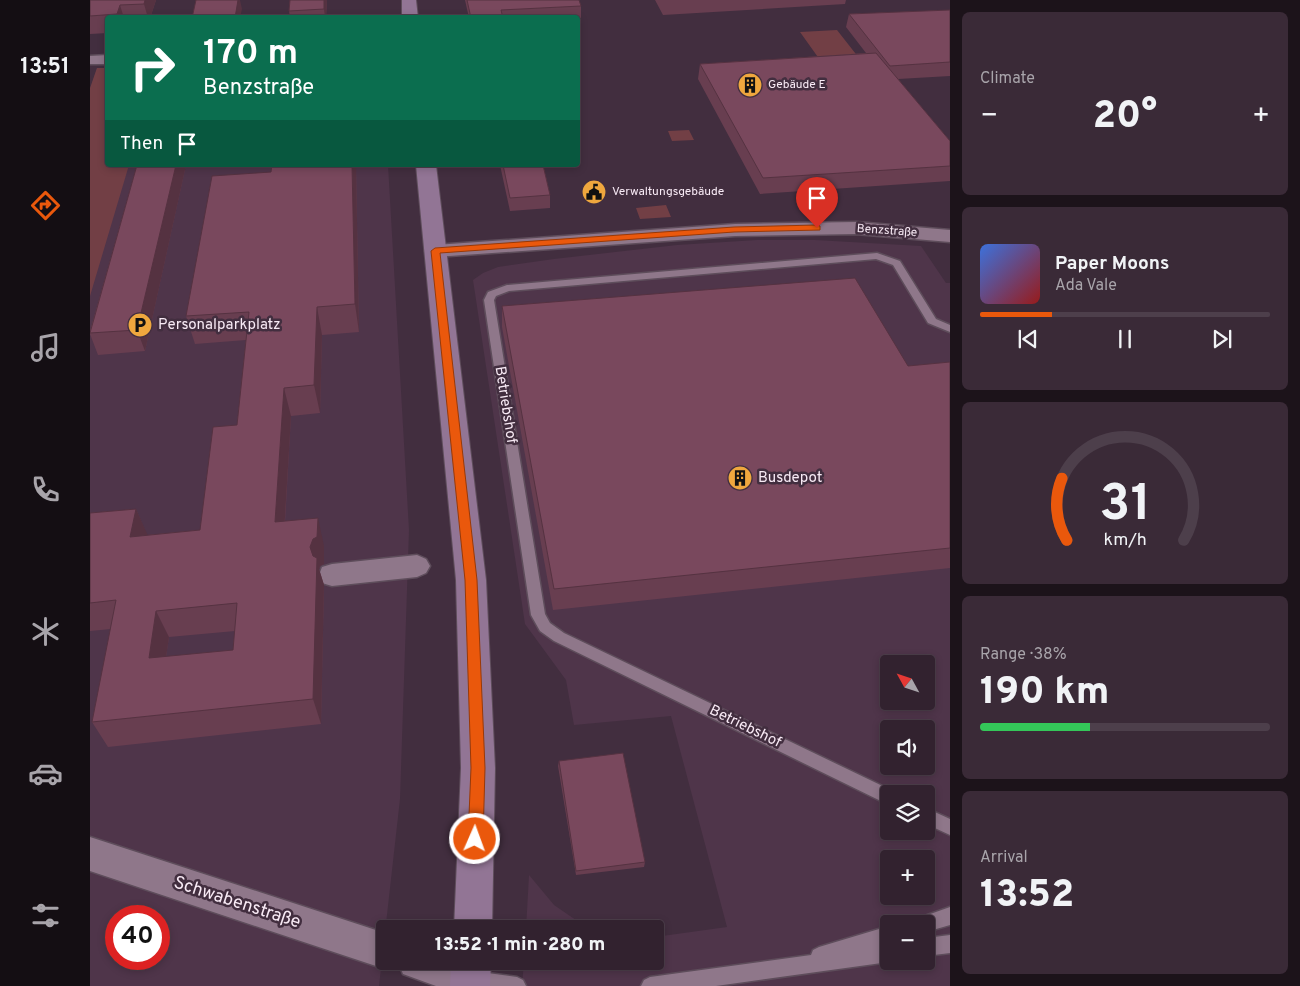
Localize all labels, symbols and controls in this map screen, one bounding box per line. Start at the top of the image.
text: 170 m [203,32,298,76]
icon: right [120,35,185,100]
text: 13:51 [20,54,70,81]
text: Climate [980,69,1035,89]
building icon: Gebäude E [737,72,763,98]
text: Benzstraße [203,75,314,102]
place label: Gebäude E [768,77,826,93]
text: 20° [1093,93,1157,142]
text: − [980,99,998,135]
text: + [1252,99,1270,135]
icon: arrive [173,130,201,158]
text: Then [120,132,163,156]
pin [796,177,838,228]
public building icon: Verwaltungsgebäude [581,179,607,205]
place label: Verwaltungsgebäude [612,184,724,200]
icon: arrive [803,184,831,212]
icon: directions [28,188,63,223]
street label: Benzstraße [856,221,918,241]
text: Paper Moons [1055,252,1169,276]
text: Ada Vale [1055,276,1117,296]
parking icon: Personalparkplatz [127,312,153,338]
place label: Personalparkplatz [158,316,281,335]
icon: previous [1014,325,1042,353]
icon: pause [1111,325,1139,353]
icon: next [1208,325,1236,353]
icon: music [28,330,63,365]
street label: Betriebshof [490,365,520,445]
building icon: Busdepot [727,465,753,491]
place label: Busdepot [758,469,822,488]
icon: phone [28,472,63,507]
text: 31 [1099,473,1151,539]
text: km/h [1103,529,1147,552]
icon: climate [28,614,63,649]
text: Range · 38% [980,645,1067,665]
north arrow [880,655,935,710]
map controls [880,655,935,970]
text: 190 km [980,669,1110,718]
street label: Betriebshof [706,701,784,753]
button: sound [880,720,935,775]
icon: car [28,756,63,791]
button: layers [880,785,935,840]
position arrow [448,812,500,864]
text: Arrival [980,848,1028,868]
button: + [880,850,935,905]
street label: Schwabenstraße [171,872,303,934]
text: 13:52 [980,872,1074,921]
icon: filters [28,898,63,933]
speed limit sign: 40 [105,905,170,970]
button: − [880,915,935,970]
text: 13:52 · 1 min · 280 m [435,933,605,957]

